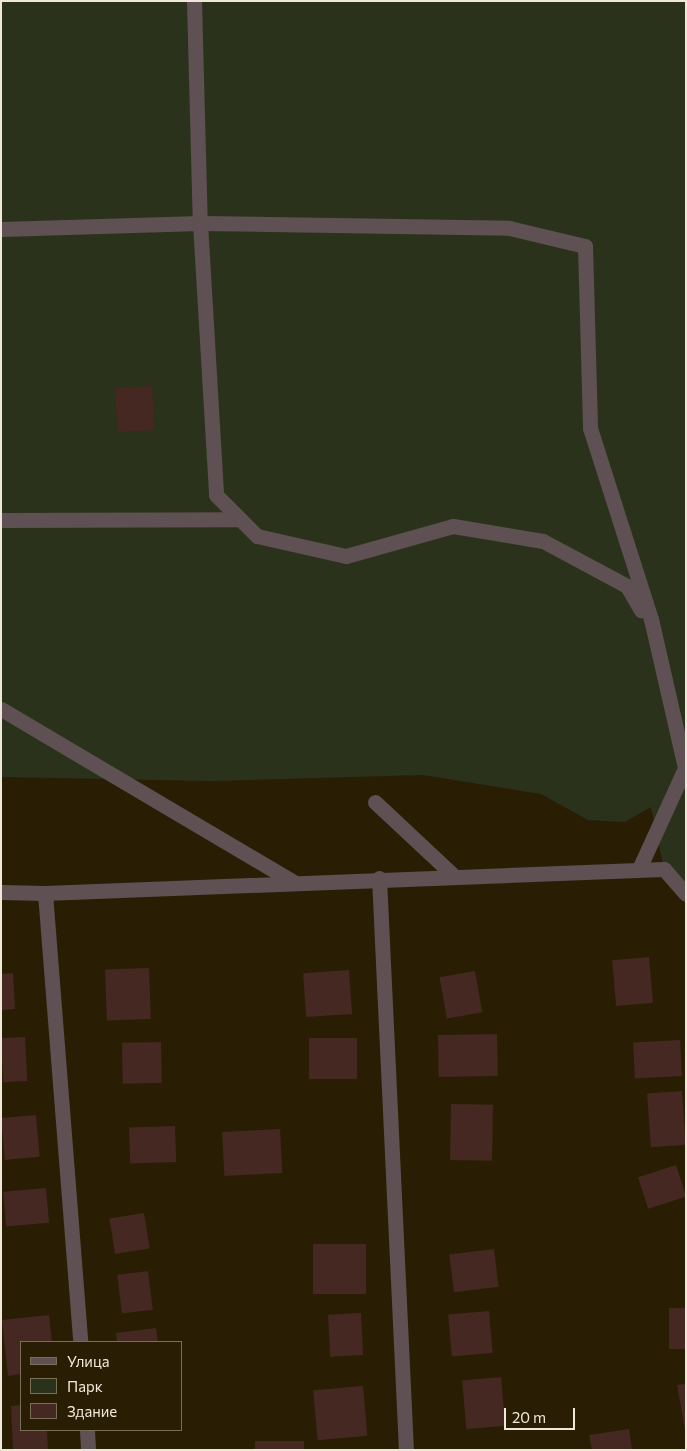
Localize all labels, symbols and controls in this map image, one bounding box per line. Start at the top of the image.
legend [20,1341,182,1431]
text: Улица [67,1352,109,1370]
text: Парк [67,1377,103,1395]
scale bar [507,1398,578,1430]
text: Здание [67,1402,117,1420]
text: 20 m [512,1408,546,1426]

